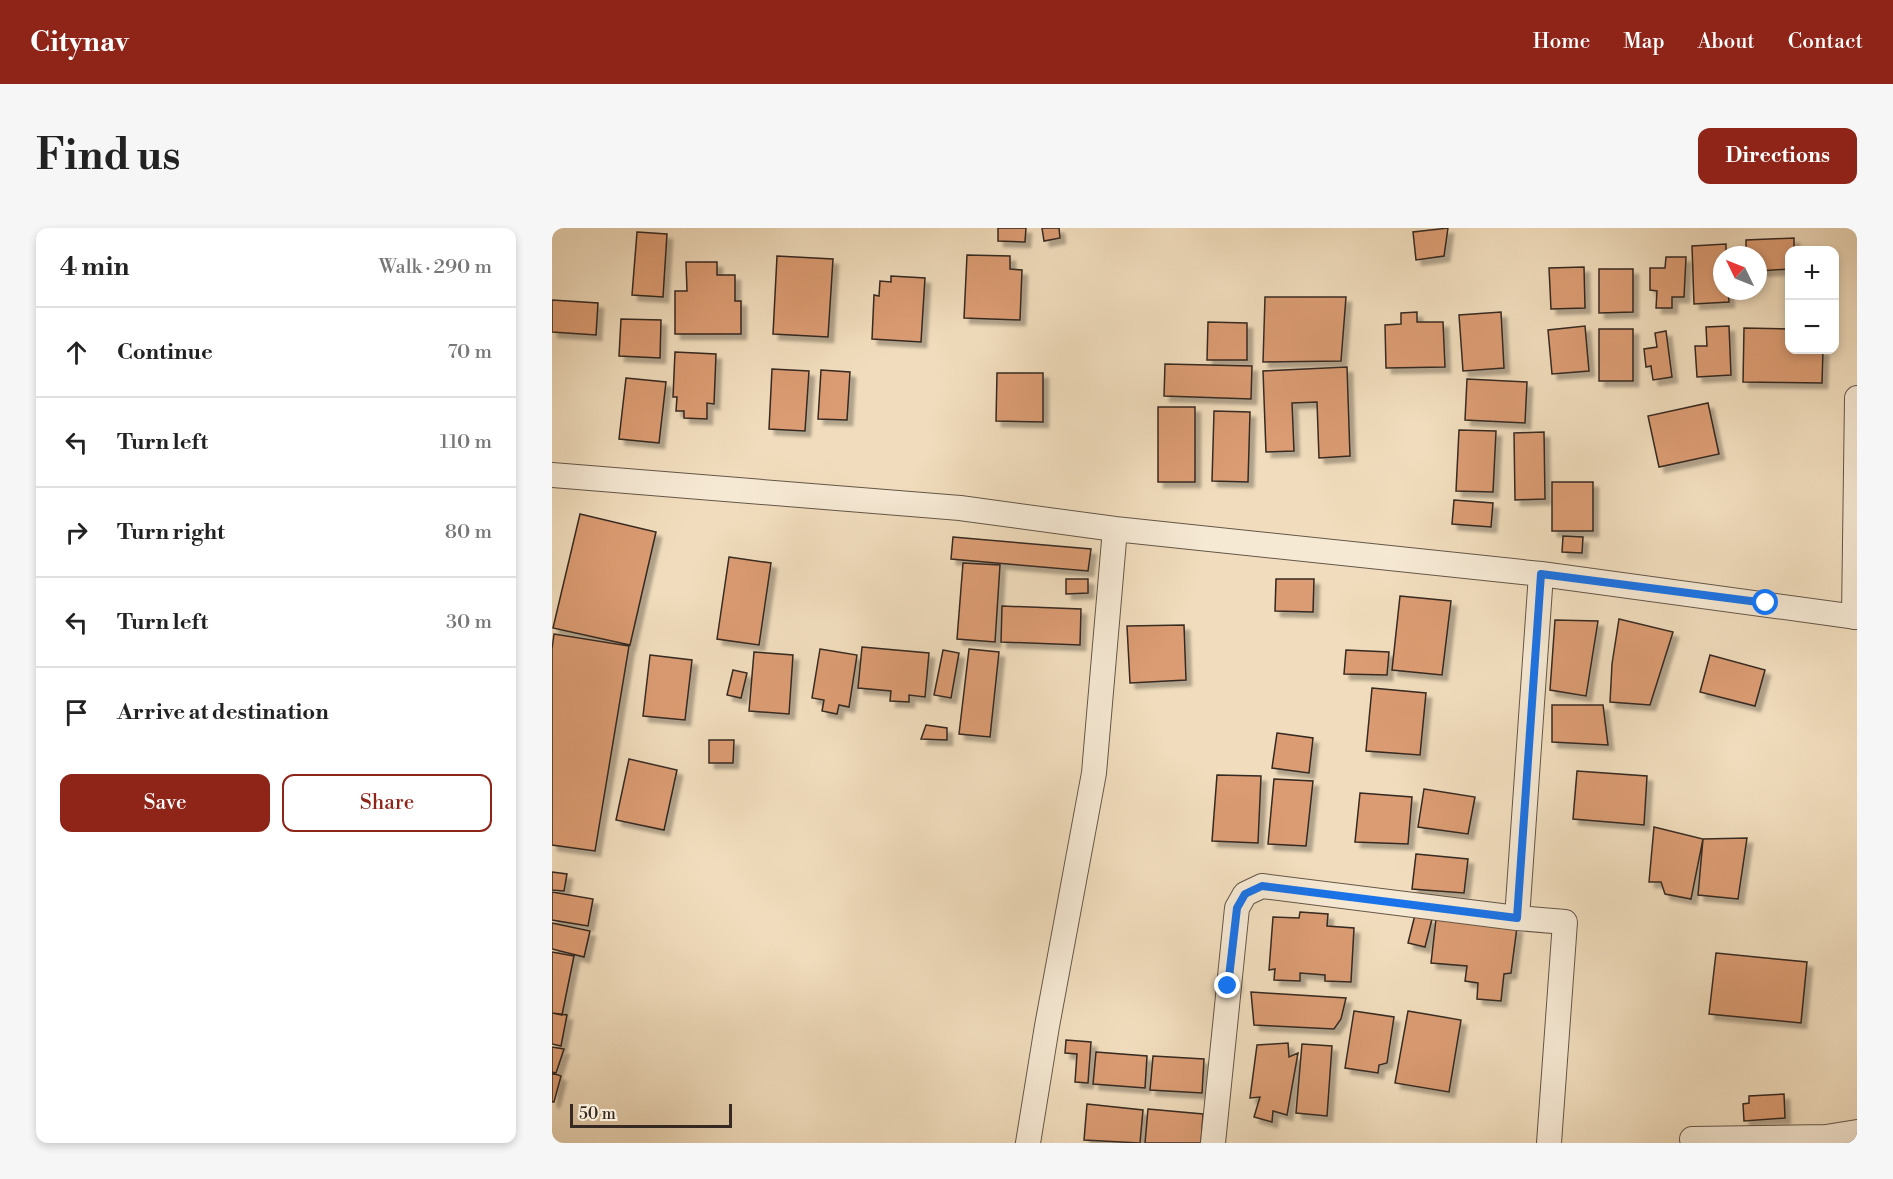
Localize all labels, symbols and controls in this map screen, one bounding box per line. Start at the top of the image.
text: Citynav [30,25,129,60]
text: Home [1533,29,1590,55]
text: Map [1623,29,1665,55]
text: About [1698,29,1755,55]
text: Contact [1788,29,1863,55]
button: Directions [1698,128,1857,184]
text: Find us [36,130,180,183]
north arrow [1713,246,1767,300]
map controls [1785,246,1839,354]
button: + [1785,246,1839,300]
text: 4 min [60,251,130,283]
text: Walk · 290 m [379,255,492,280]
button: − [1785,300,1839,354]
icon: ahead [60,336,93,369]
text: Continue [117,339,213,366]
text: 70 m [448,340,492,365]
icon: left [60,426,93,459]
text: Turn left [117,429,208,456]
text: 110 m [440,430,492,455]
icon: right [60,516,93,549]
text: Turn right [117,519,225,546]
text: 80 m [445,520,492,545]
route start [1752,589,1778,615]
icon: left [60,606,93,639]
text: Turn left [117,609,208,636]
text: 30 m [446,610,492,635]
icon: arrive [60,696,93,729]
text: Arrive at destination [117,699,329,726]
button: Save [60,774,270,832]
button: Share [282,774,492,832]
route end [1214,972,1240,998]
scale bar [570,1101,732,1128]
text: 50 m [579,1104,616,1124]

